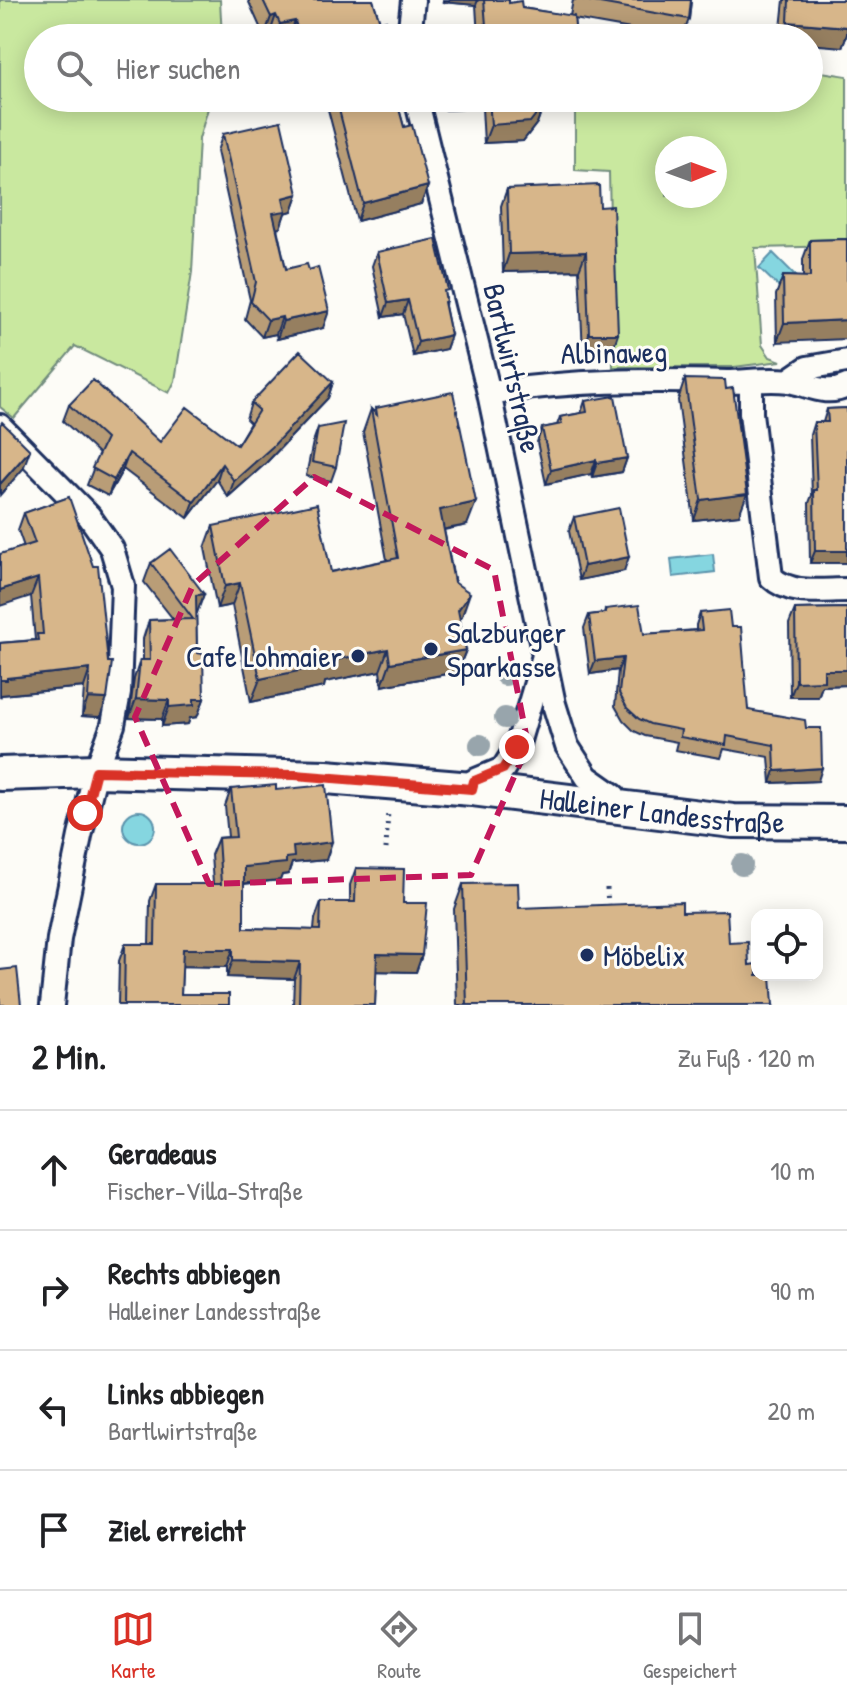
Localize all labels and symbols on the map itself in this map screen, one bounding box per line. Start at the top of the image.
north arrow [655,136,727,208]
street label: Bartlwirtstraße [474,280,552,456]
street label: Albinaweg [561,331,667,373]
place label: Salzburger Sparkasse [447,612,567,686]
place label: Cafe Lohmaier [186,636,342,676]
marker: Salzburger Sparkasse [422,640,440,658]
marker: Cafe Lohmaier [349,647,367,665]
route end [499,729,535,765]
street label: Halleiner Landesstraße [537,777,785,841]
route start [67,795,103,831]
place label: Möbelix [603,935,685,975]
marker: Möbelix [578,946,596,964]

